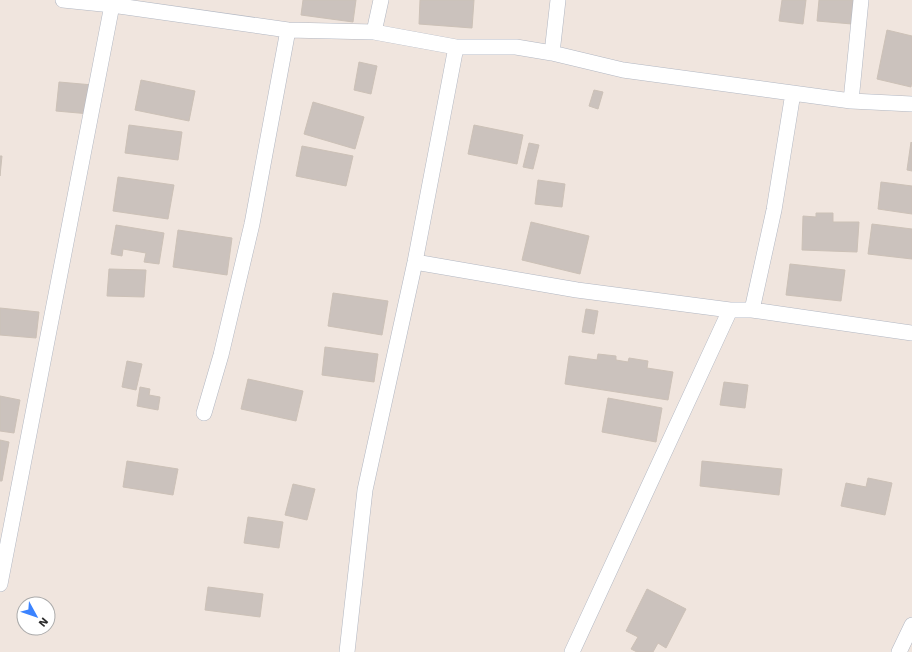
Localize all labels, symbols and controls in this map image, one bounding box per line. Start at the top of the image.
north arrow [16,596,56,636]
text: N [36,615,51,629]

